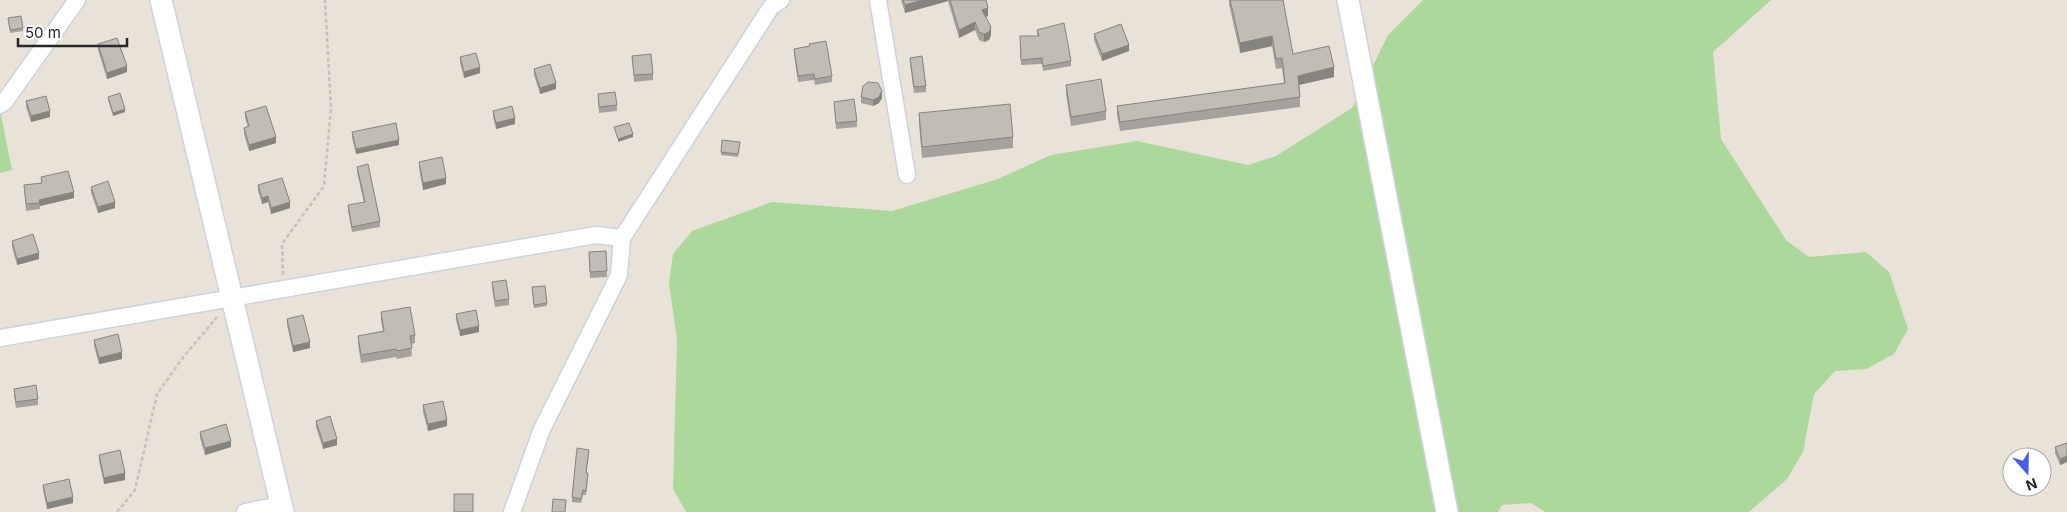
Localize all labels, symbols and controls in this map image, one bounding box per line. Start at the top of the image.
scale bar [18,15,126,47]
text: 50 m [25,23,61,42]
north arrow [2002,447,2052,497]
text: N [2024,475,2040,494]

